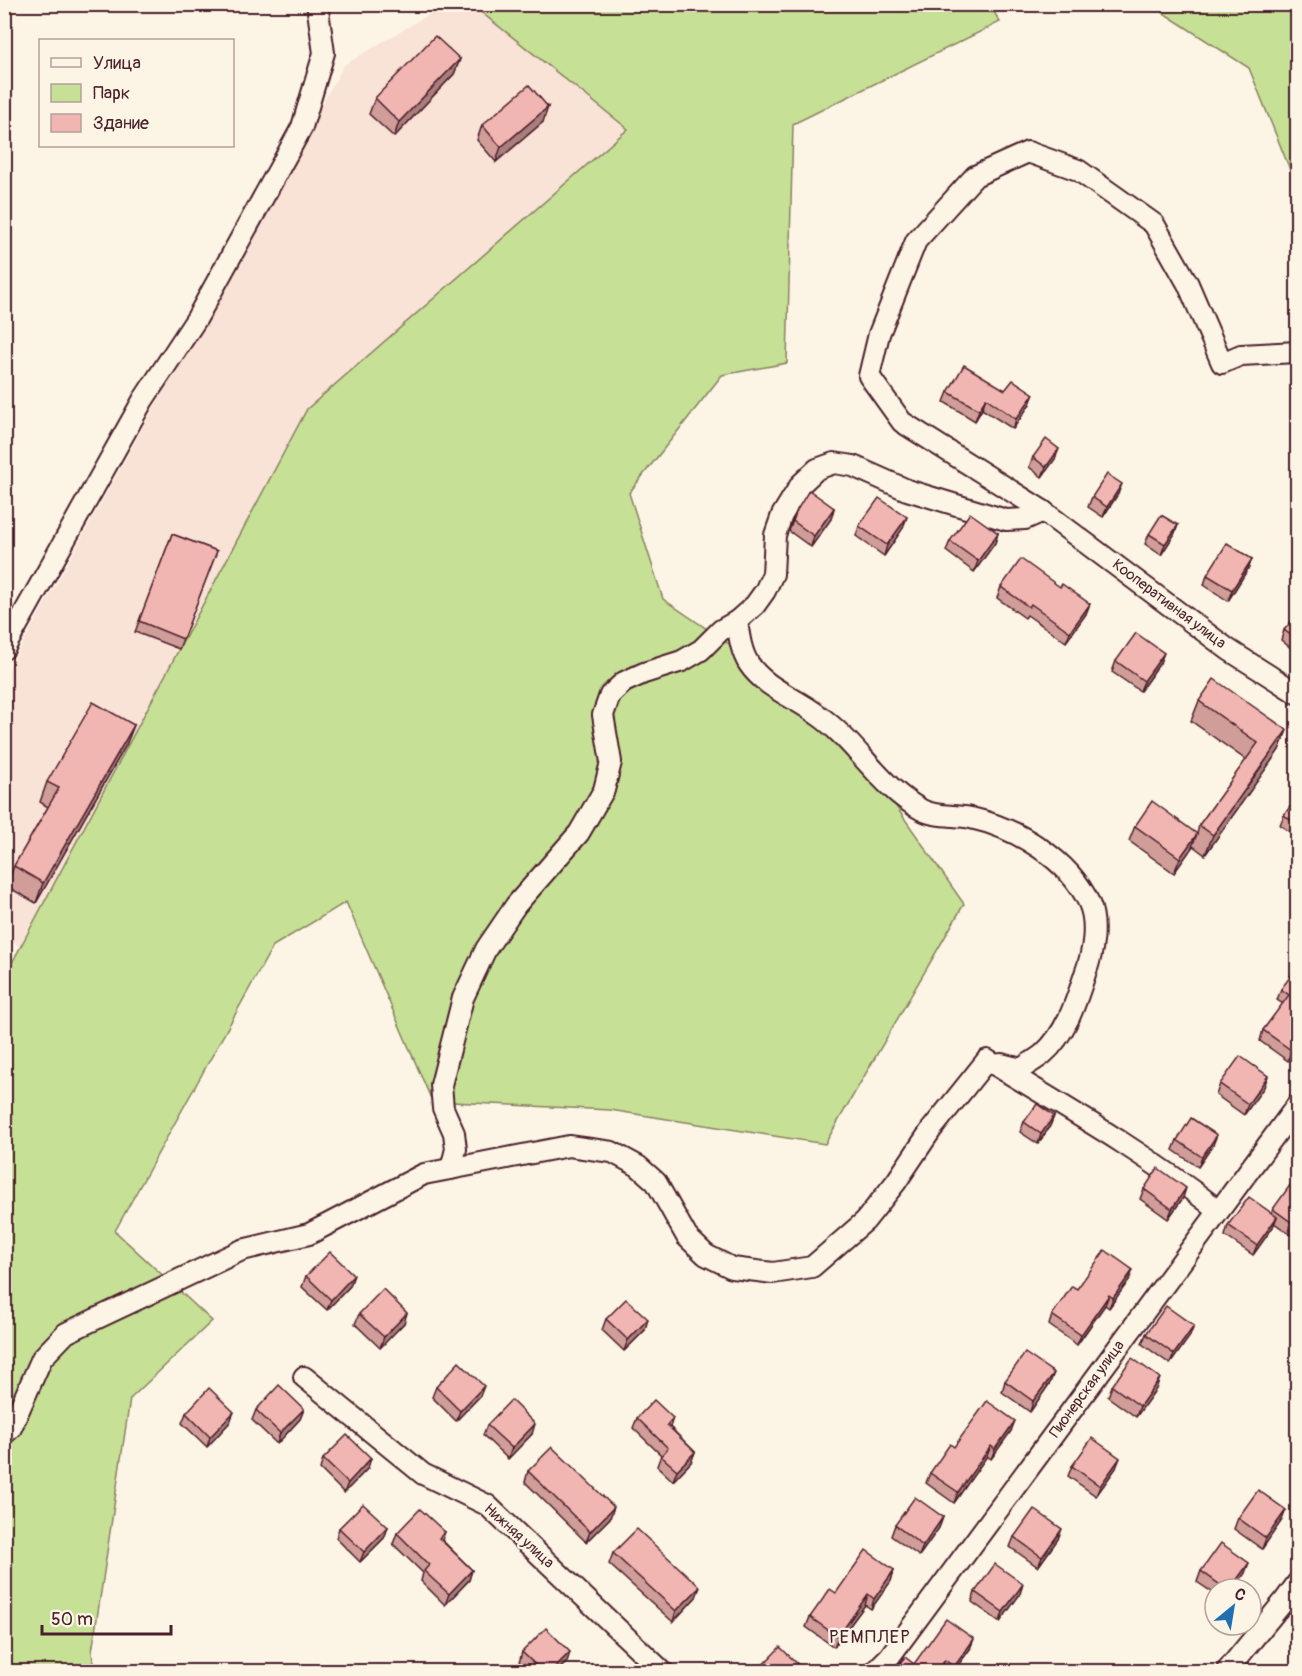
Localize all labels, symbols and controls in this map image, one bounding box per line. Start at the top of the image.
legend [39,39,234,147]
text: Улица [93,52,141,75]
text: Парк [93,82,130,105]
text: Здание [93,112,149,135]
street label: Кооперативная улица [1108,555,1230,653]
street label: Пионерская улица [1045,1337,1129,1441]
street label: Нижняя улица [480,1500,558,1573]
north arrow [1203,1577,1263,1637]
text: С [1231,1584,1249,1606]
scale bar [42,1598,171,1636]
text: 50 m [51,1608,93,1631]
district label: РЕМПЛЕР [829,1626,911,1649]

